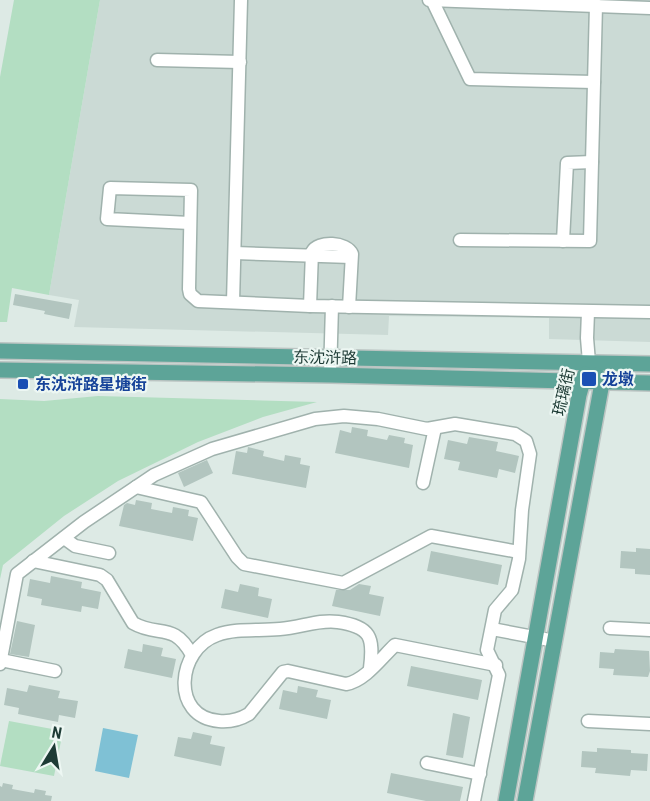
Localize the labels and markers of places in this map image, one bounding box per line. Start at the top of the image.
marker: 龙墩 [580,370,598,388]
place label: 龙墩 [602,370,634,389]
place label: 东沈浒路星塘街 [35,375,147,394]
marker: 东沈浒路星塘街 [16,377,30,391]

